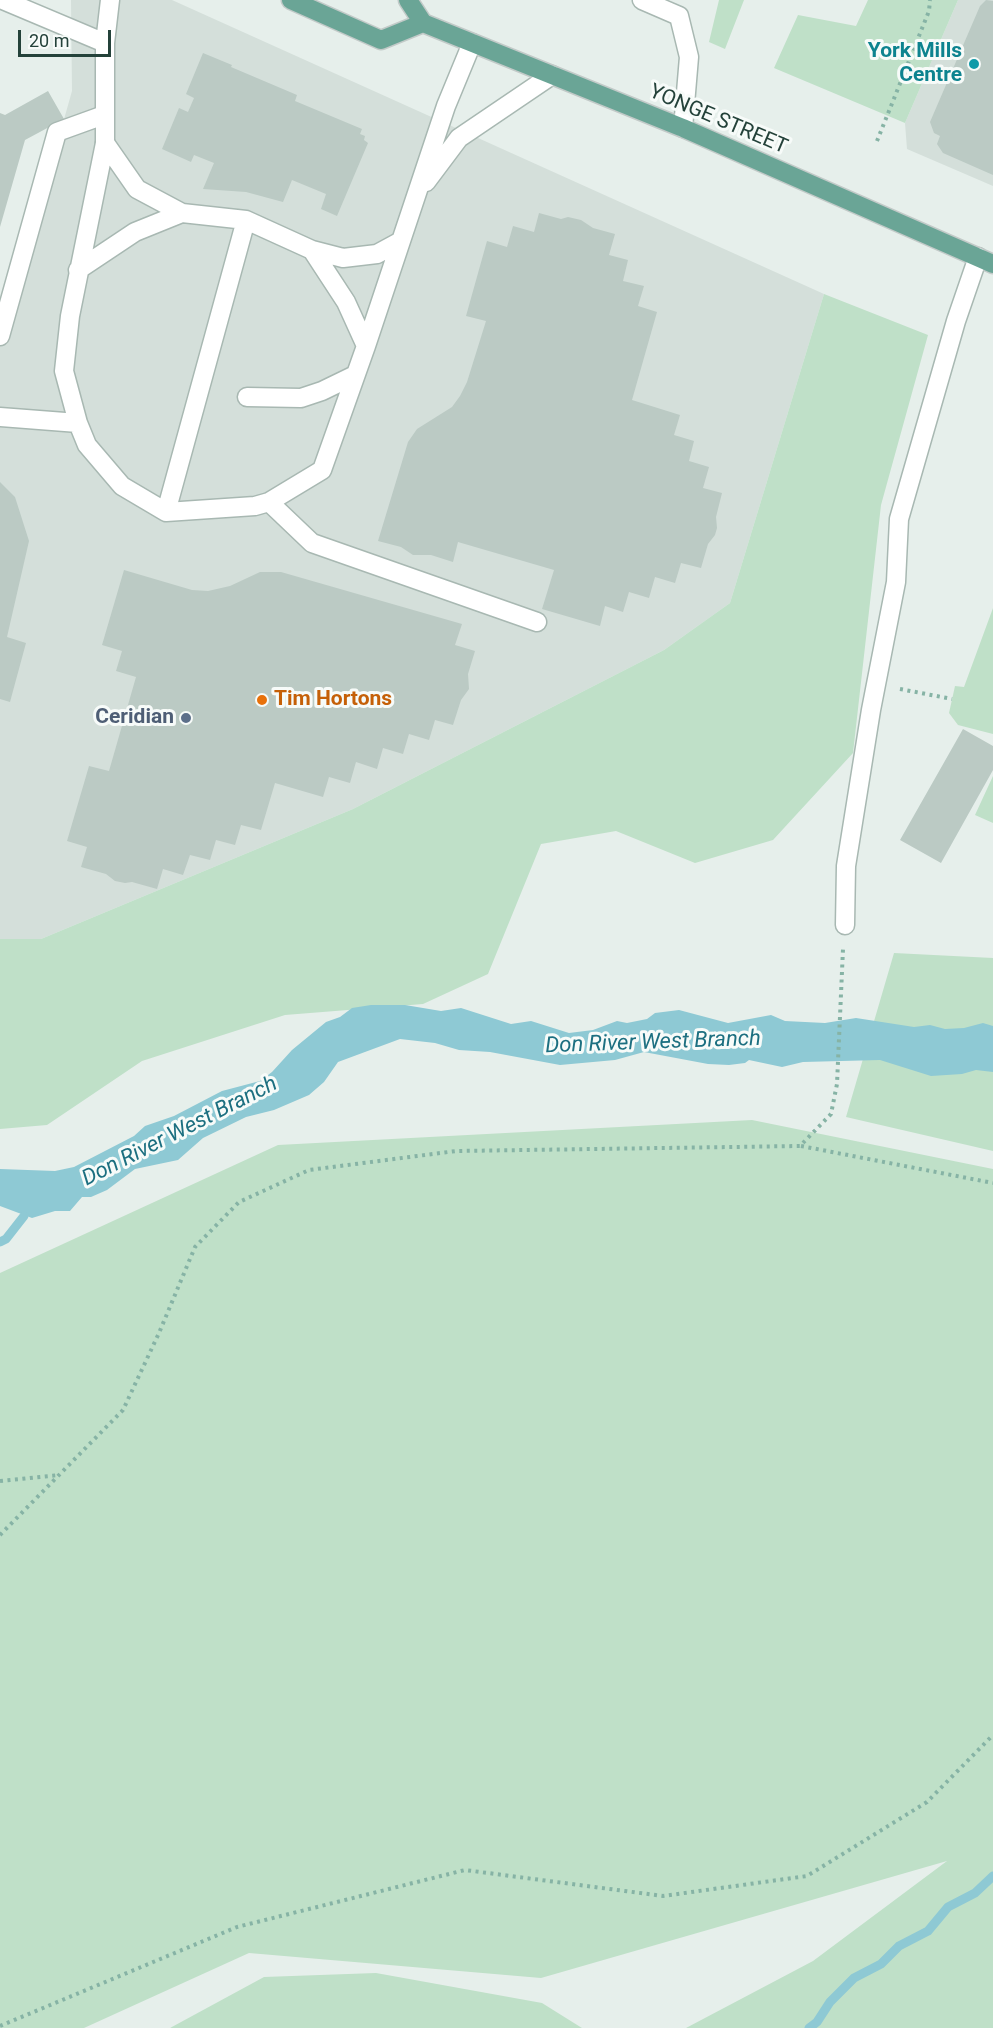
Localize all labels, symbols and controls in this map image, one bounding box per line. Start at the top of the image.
scale bar [21,18,114,56]
text: 20 m [29,30,69,51]
place label: York Mills Centre [868,39,962,89]
marker: York Mills Centre [967,57,981,71]
street label: YONGE STREET [645,80,791,160]
place label: Tim Hortons [274,687,392,713]
marker: Tim Hortons [255,693,269,707]
place label: Ceridian [95,705,174,731]
marker: Ceridian [179,711,193,725]
water label: Don River West Branch [545,1026,761,1060]
water label: Don River West Branch [78,1071,282,1193]

